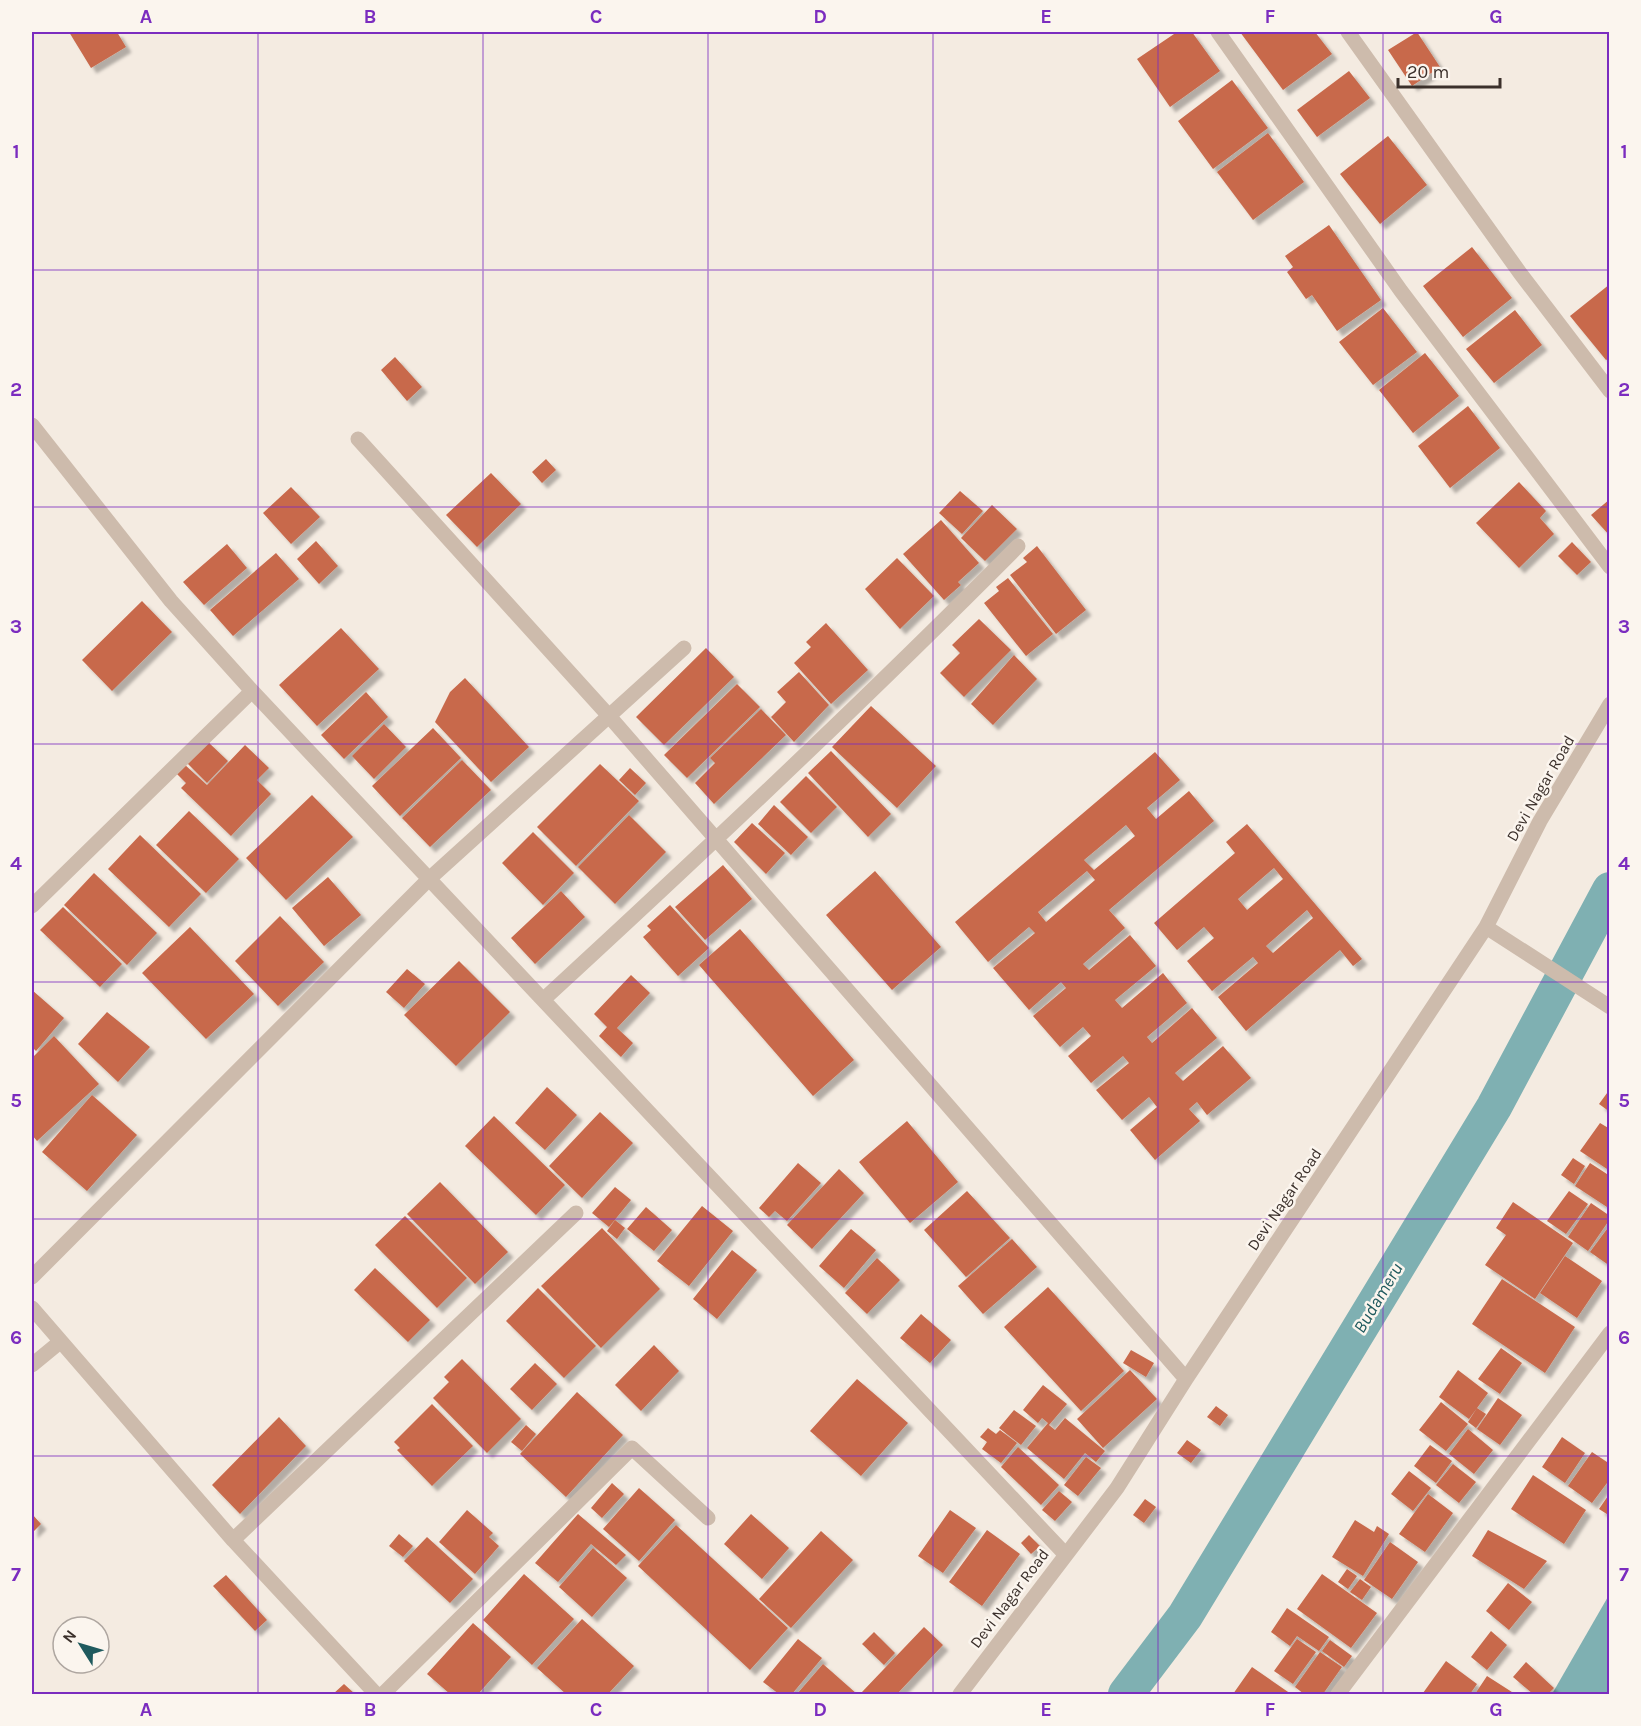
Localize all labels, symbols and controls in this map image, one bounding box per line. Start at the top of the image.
text: A [140,5,153,28]
text: B [364,5,376,28]
text: C [590,5,602,28]
text: D [813,5,827,28]
text: E [1040,5,1052,28]
text: F [1265,5,1276,28]
text: G [1489,5,1503,28]
scale bar [1398,51,1500,89]
text: 20 m [1407,61,1449,83]
text: 1 [12,140,20,163]
text: 1 [1620,140,1628,163]
text: 2 [10,378,22,401]
text: 2 [1618,378,1630,401]
text: 3 [10,615,22,638]
text: 3 [1618,615,1630,638]
street label: Devi Nagar Road [1502,732,1579,845]
text: 4 [10,852,22,875]
text: 4 [1618,852,1630,875]
text: 5 [10,1089,22,1112]
text: 5 [1618,1089,1630,1112]
street label: Devi Nagar Road [1243,1144,1326,1254]
water label: Budameru [1348,1259,1408,1337]
text: 6 [10,1326,22,1349]
text: 6 [1618,1326,1630,1349]
street label: Devi Nagar Road [966,1545,1053,1652]
text: 7 [11,1563,21,1586]
text: 7 [1619,1563,1629,1586]
north arrow [51,1615,111,1675]
text: N [58,1626,80,1647]
text: A [140,1698,153,1721]
text: B [364,1698,376,1721]
text: C [590,1698,602,1721]
text: D [813,1698,827,1721]
text: E [1040,1698,1052,1721]
text: F [1265,1698,1276,1721]
text: G [1489,1698,1503,1721]

